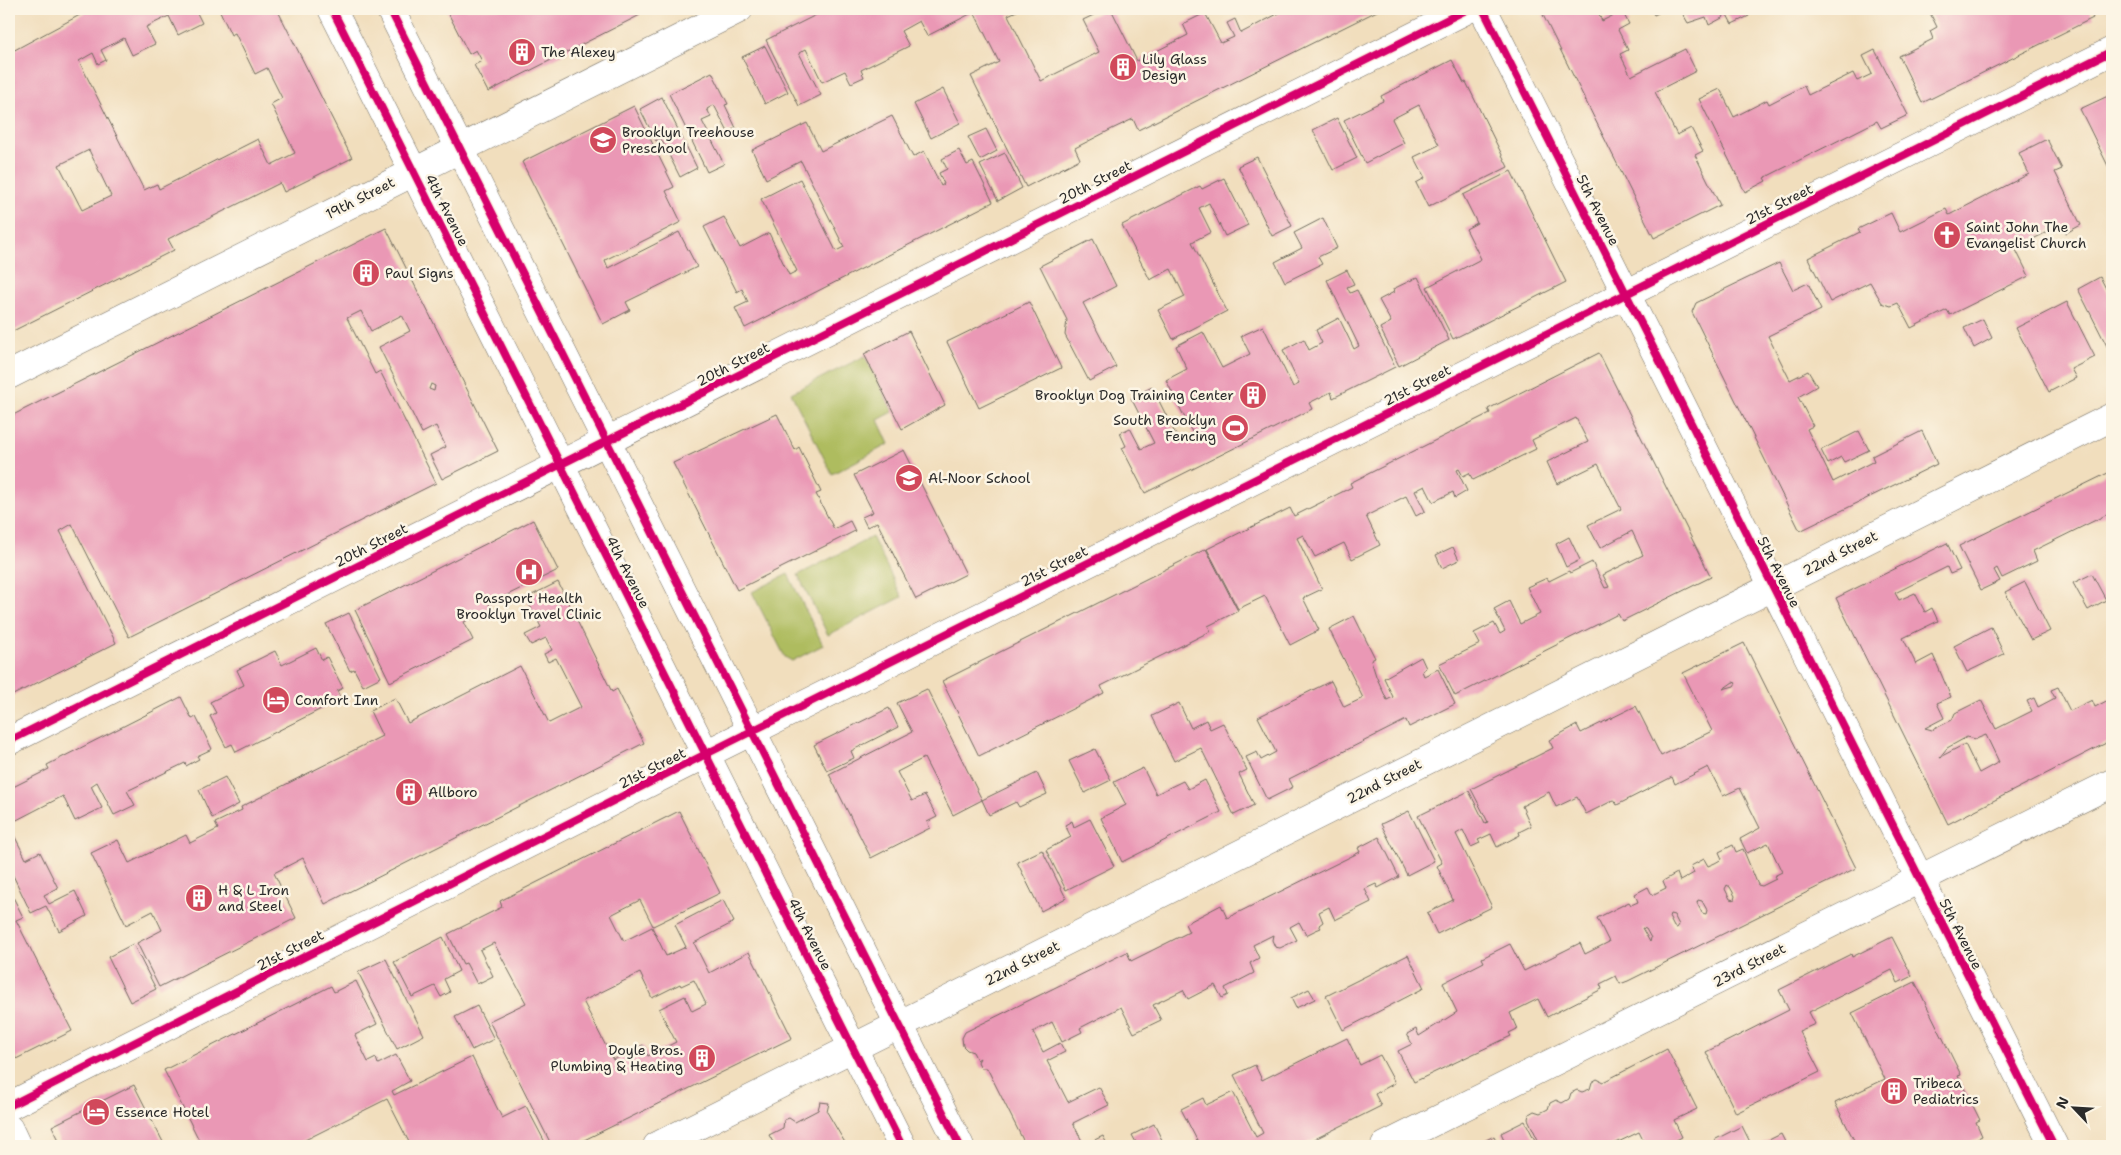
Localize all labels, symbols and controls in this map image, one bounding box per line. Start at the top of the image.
building icon: The Alexey [507,37,537,67]
place label: The Alexey [541,43,616,61]
place label: Lily Glass Design [1142,50,1207,84]
building icon: Lily Glass Design [1108,52,1138,82]
place label: Brooklyn Treehouse Preschool [622,123,754,157]
school or university icon: Brooklyn Treehouse Preschool [588,125,618,155]
street label: 20th Street [1055,156,1135,208]
street label: 4th Avenue [421,171,473,249]
street label: 5th Avenue [1572,171,1624,249]
street label: 19th Street [322,173,398,223]
street label: 21st Street [1742,179,1816,229]
place label: Saint John The Evangelist Church [1966,218,2086,252]
church icon: Saint John The Evangelist Church [1932,220,1962,250]
building icon: Paul Signs [351,258,381,288]
place label: Paul Signs [385,264,454,282]
street label: 20th Street [693,338,773,390]
street label: 21st Street [1380,360,1454,410]
building icon: Brooklyn Dog Training Center [1238,380,1268,410]
place label: Brooklyn Dog Training Center [1035,386,1234,404]
place label: South Brooklyn Fencing [1113,411,1216,445]
sports icon: South Brooklyn Fencing [1220,413,1250,443]
school or university icon: Al-Noor School [894,463,924,493]
place label: Al-Noor School [928,469,1031,487]
street label: 20th Street [331,519,411,571]
street label: 22nd Street [1800,526,1880,580]
street label: 4th Avenue [602,533,654,611]
street label: 5th Avenue [1753,533,1805,611]
street label: 21st Street [1017,541,1091,591]
hospital icon: Passport Health Brooklyn Travel Clinic [514,557,544,587]
place label: Passport Health Brooklyn Travel Clinic [457,589,601,623]
hotel icon: Comfort Inn [261,685,291,715]
place label: Comfort Inn [295,691,379,709]
street label: 21st Street [615,743,689,793]
street label: 22nd Street [1344,754,1424,808]
building icon: Allboro [394,777,424,807]
place label: Allboro [428,783,478,801]
place label: H & L Iron and Steel [218,881,290,915]
building icon: H & L Iron and Steel [184,883,214,913]
street label: 4th Avenue [784,895,836,973]
street label: 5th Avenue [1935,895,1987,973]
street label: 21st Street [253,925,327,975]
street label: 22nd Street [982,936,1062,990]
street label: 23rd Street [1710,939,1788,991]
place label: Doyle Bros. Plumbing & Heating [551,1041,683,1075]
building icon: Doyle Bros. Plumbing & Heating [687,1043,717,1073]
place label: Tribeca Pediatrics [1913,1074,1979,1108]
building icon: Tribeca Pediatrics [1879,1076,1909,1106]
north arrow [2048,1082,2098,1132]
text: N [2052,1094,2073,1111]
hotel icon: Essence Hotel [81,1097,111,1127]
place label: Essence Hotel [115,1103,210,1121]

